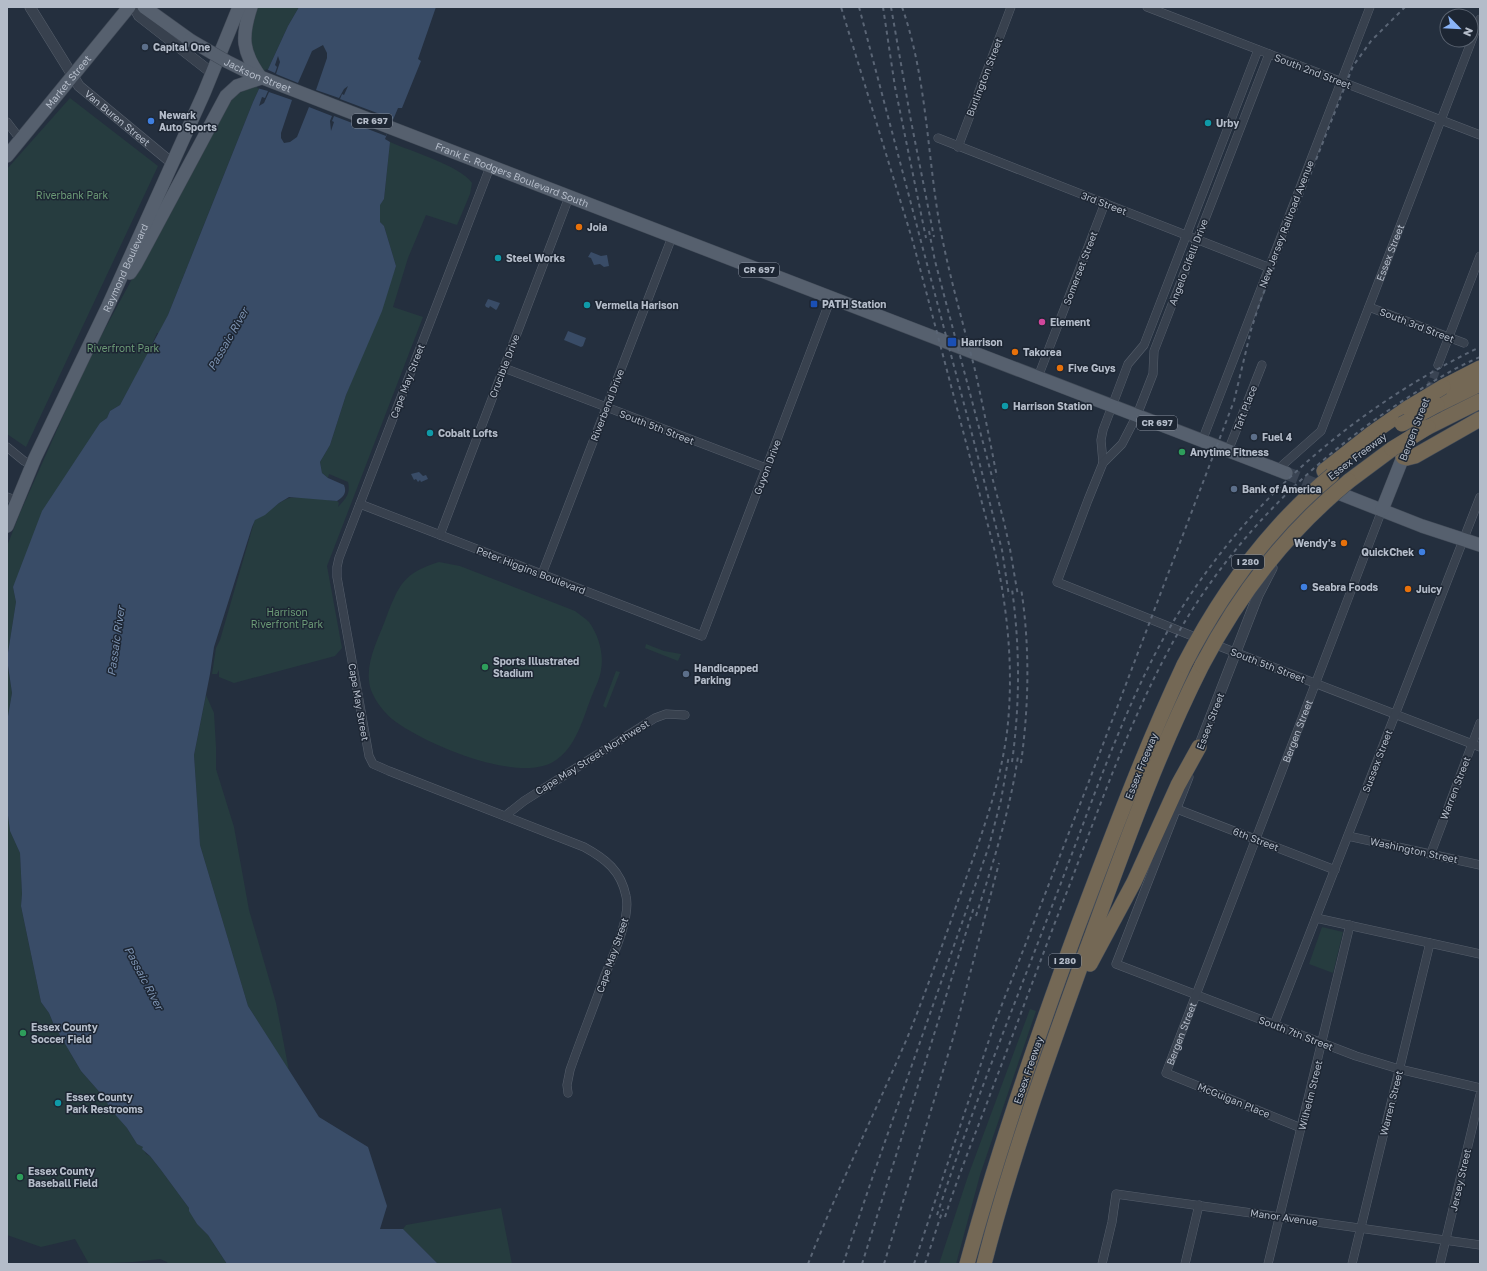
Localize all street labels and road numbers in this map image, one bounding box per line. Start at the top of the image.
street label: Burlington Street [964,36,1004,118]
street label: South 2nd Street [1273,51,1353,91]
street label: Market Street [42,53,93,111]
street label: Jackson Street [222,55,293,95]
street label: Van Buren Street [82,87,153,148]
road number: CR 697 [352,114,392,128]
street label: Frank E. Rodgers Boulevard South [434,140,591,210]
street label: New Jersey Railroad Avenue [1256,158,1316,290]
street label: 3rd Street [1079,189,1129,217]
street label: Angelo Cifelli Drive [1166,217,1210,307]
street label: Raymond Boulevard [100,222,150,314]
street label: Essex Street [1373,222,1406,283]
street label: Somerset Street [1060,229,1100,307]
road number: CR 697 [739,263,779,277]
street label: South 3rd Street [1378,305,1456,345]
street label: Crucible Drive [486,332,522,400]
street label: Cape May Street [387,342,427,420]
street label: Riverbend Drive [588,367,626,443]
street label: Taft Place [1231,383,1259,432]
street label: Bergen Street [1396,396,1432,462]
street label: South 5th Street [618,407,696,447]
road number: CR 697 [1137,416,1177,430]
street label: Essex Freeway [1325,430,1389,482]
street label: Guyon Drive [751,438,783,496]
street label: Peter Higgins Boulevard [475,544,587,596]
road number: I 280 [1232,555,1264,569]
street label: South 5th Street [1229,645,1307,685]
street label: Cape May Street [346,662,372,742]
street label: Essex Street [1194,691,1226,751]
street label: Bergen Street [1280,698,1315,764]
street label: Cape May Street Northwest [533,717,651,797]
street label: Sussex Street [1360,728,1394,794]
street label: Essex Freeway [1122,731,1160,801]
street label: Warren Street [1437,755,1473,821]
street label: 6th Street [1231,825,1281,853]
street label: Washington Street [1369,835,1459,865]
street label: Cape May Street [594,916,630,994]
road number: I 280 [1049,954,1081,968]
street label: Bergen Street [1164,1000,1199,1067]
street label: South 7th Street [1257,1013,1335,1053]
street label: Essex Freeway [1011,1034,1045,1105]
street label: Wilhelm Street [1296,1059,1324,1131]
street label: Warren Street [1377,1069,1405,1137]
street label: McGuigan Place [1196,1080,1272,1120]
street label: Jersey Street [1447,1148,1473,1212]
street label: Manor Avenue [1249,1206,1319,1228]

